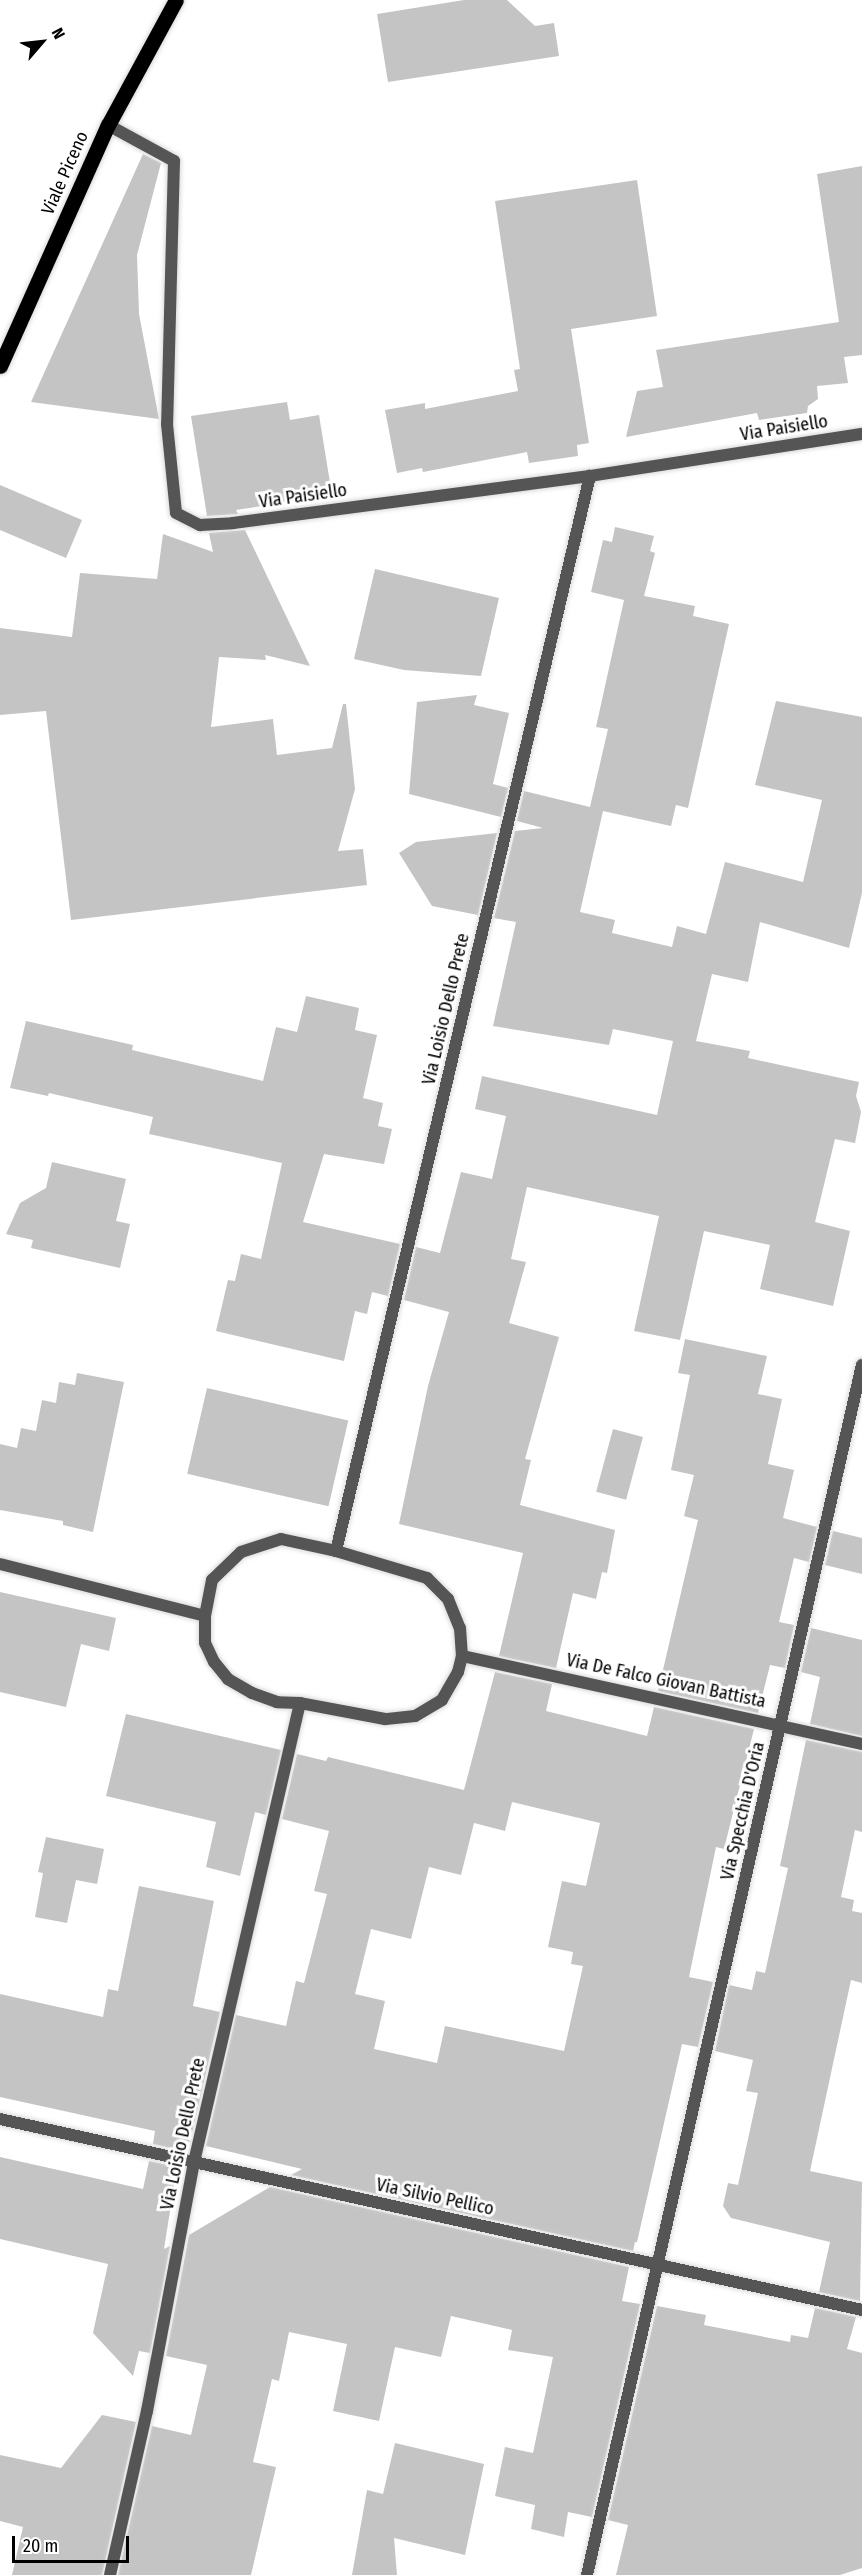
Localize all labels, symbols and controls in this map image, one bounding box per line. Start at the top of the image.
north arrow [12,12,72,72]
text: N [48,25,69,42]
street label: Viale Piceno [37,128,93,218]
street label: Via Paisiello [739,410,829,446]
street label: Via Paisiello [258,479,348,513]
street label: Via Loisio Dello Prete [418,931,474,1087]
street label: Via De Falco Giovan Battista [564,1649,768,1713]
street label: Via Specchia D'Oria [717,1740,769,1882]
street label: Via Loisio Dello Prete [156,2056,210,2212]
street label: Via Silvio Pellico [374,2174,496,2220]
scale bar [15,2524,132,2562]
text: 20 m [23,2535,58,2557]

